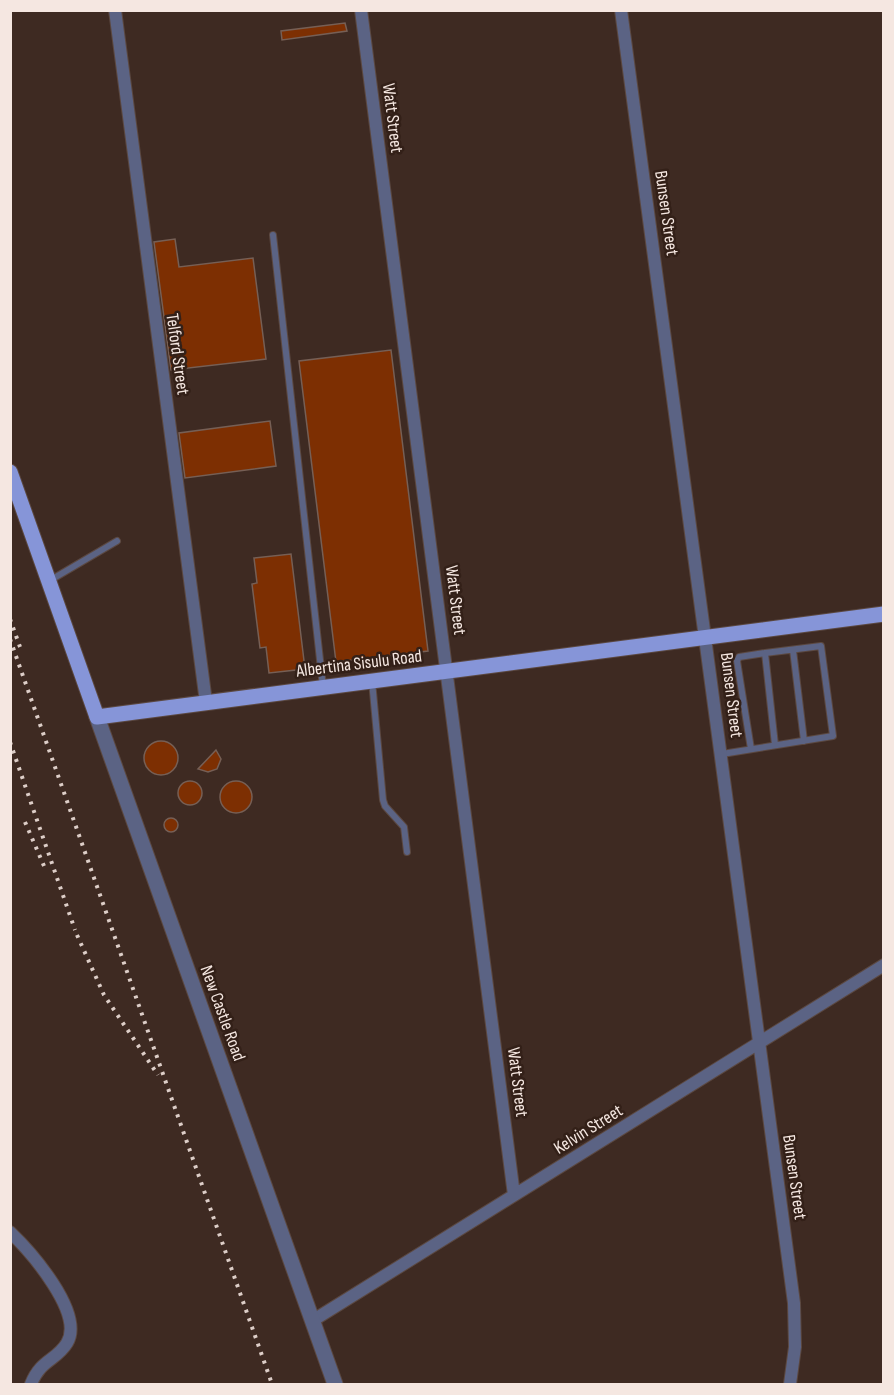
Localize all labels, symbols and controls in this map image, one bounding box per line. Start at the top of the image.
street label: Watt Street [378,82,407,155]
street label: Bunsen Street [650,169,683,257]
street label: Telford Street [161,312,194,397]
street label: Watt Street [441,564,470,637]
street label: Albertina Sisulu Road [294,645,423,682]
street label: Bunsen Street [716,651,747,739]
street label: New Castle Road [196,963,250,1064]
street label: Watt Street [503,1046,532,1119]
street label: Kelvin Street [550,1100,627,1159]
street label: Bunsen Street [778,1133,811,1221]

